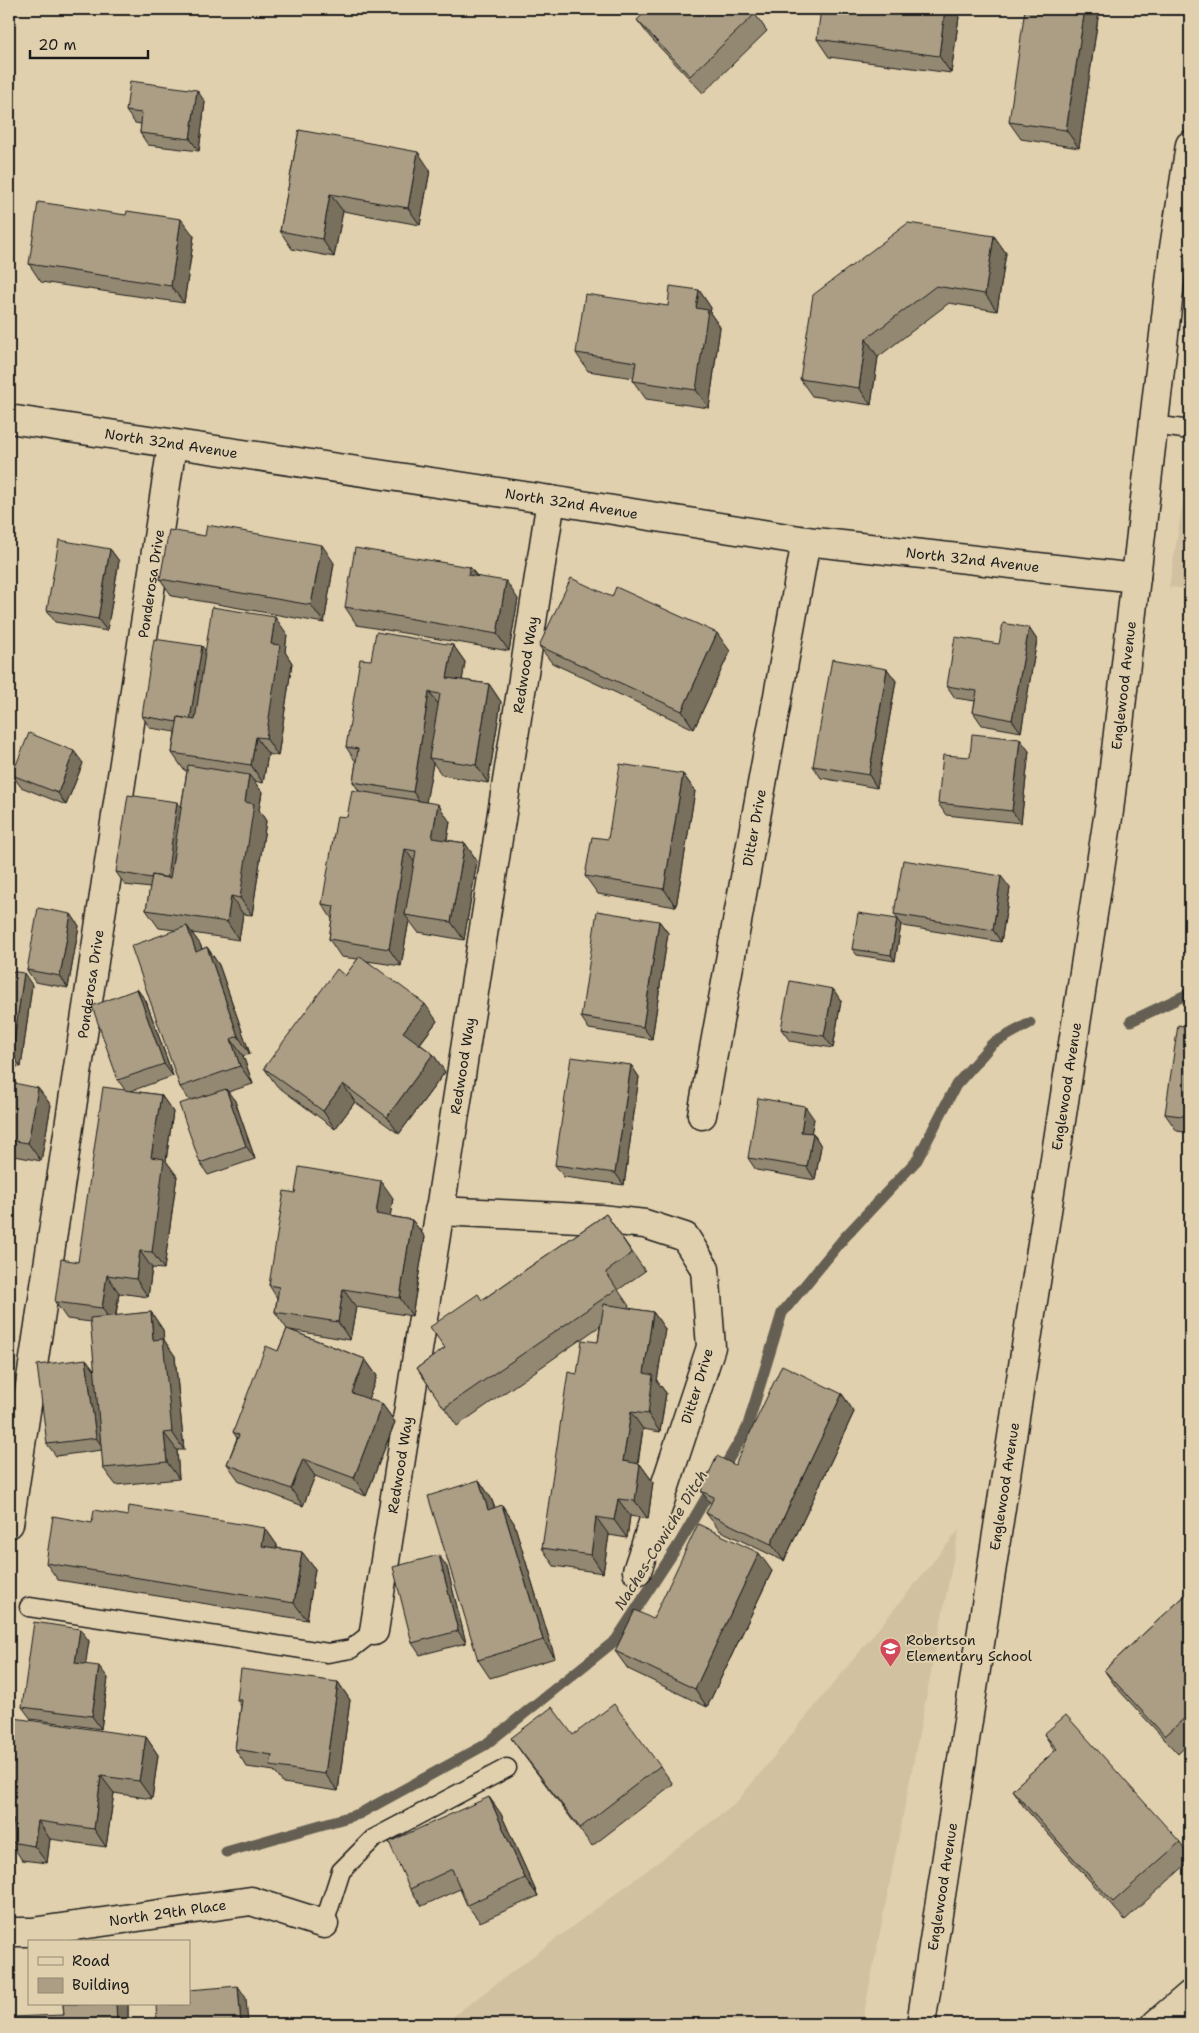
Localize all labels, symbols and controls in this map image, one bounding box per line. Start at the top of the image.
scale bar [30,28,148,60]
text: 20 m [38,35,77,55]
street label: North 32nd Avenue [103,424,239,462]
street label: North 32nd Avenue [504,484,640,523]
street label: Ponderosa Drive [134,528,168,639]
street label: North 32nd Avenue [905,543,1040,576]
street label: Redwood Way [509,615,542,715]
street label: Englewood Avenue [1107,620,1140,751]
street label: Ditter Drive [738,788,770,868]
street label: Ponderosa Drive [73,928,108,1040]
street label: Redwood Way [446,1016,479,1116]
street label: Englewood Avenue [1048,1021,1085,1151]
street label: Ditter Drive [677,1346,717,1426]
street label: Redwood Way [384,1415,416,1515]
street label: Englewood Avenue [986,1421,1023,1552]
water label: Naches-Cowiche Ditch [610,1466,712,1614]
place label: Robertson Elementary School [906,1631,1033,1665]
school or university icon: Robertson Elementary School [878,1636,902,1667]
street label: Englewood Avenue [923,1821,961,1952]
street label: North 29th Place [108,1896,228,1930]
legend [28,1940,190,2006]
text: Road [72,1951,110,1971]
text: Building [72,1975,129,1995]

